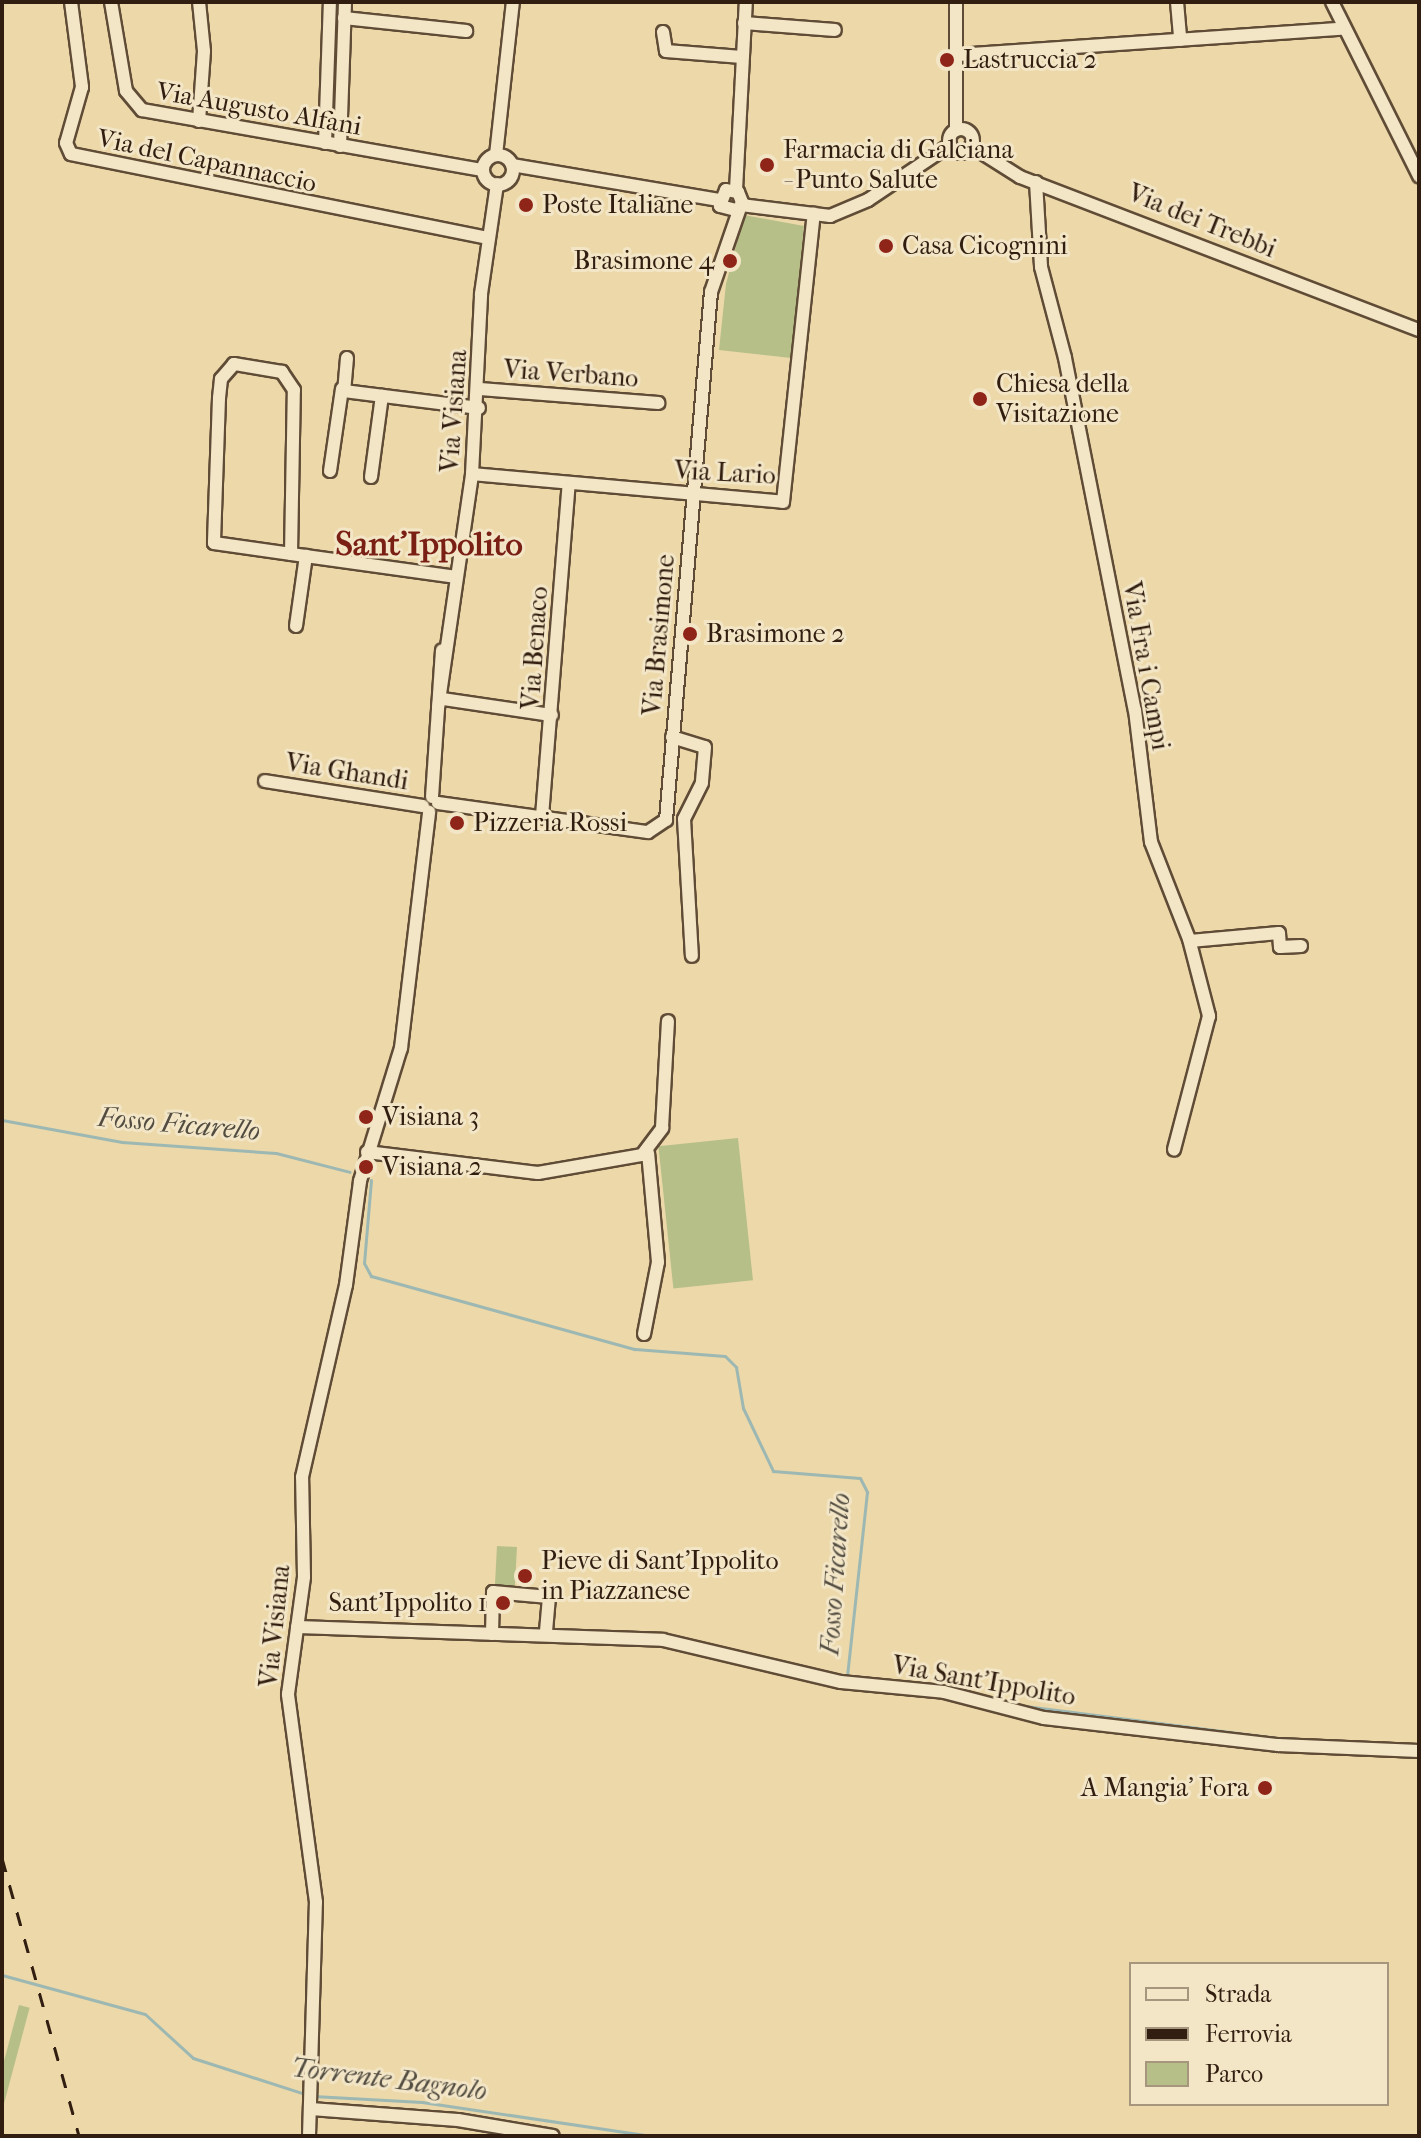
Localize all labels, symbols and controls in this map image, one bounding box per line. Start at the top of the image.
place label: Lastruccia 2 [963,44,1097,76]
marker: Lastruccia 2 [938,51,956,69]
street label: Via Augusto Alfani [154,76,364,142]
street label: Via del Capannaccio [95,123,319,199]
place label: Farmacia di Galciana - Punto Salute [783,134,1013,196]
marker: Farmacia di Galciana - Punto Salute [758,156,776,174]
street label: Via dei Trebbi [1124,177,1280,265]
place label: Poste Italiane [542,189,693,221]
marker: Poste Italiane [517,196,535,214]
place label: Casa Cicognini [902,230,1068,262]
marker: Casa Cicognini [877,237,895,255]
place label: Brasimone 4 [573,245,714,277]
marker: Brasimone 4 [721,252,739,270]
street label: Via Visiana [434,349,474,473]
street label: Via Verbano [502,354,640,394]
place label: Chiesa della Visitazione [996,368,1129,430]
marker: Chiesa della Visitazione [971,390,989,408]
street label: Via Lario [673,455,777,491]
district label: Sant'Ippolito [335,525,523,565]
street label: Via Brasimone [636,553,682,717]
street label: Via Fra i Campi [1116,579,1176,753]
street label: Via Benaco [515,585,555,711]
place label: Brasimone 2 [706,618,845,650]
marker: Brasimone 2 [681,625,699,643]
street label: Via Ghandi [283,747,411,797]
place label: Pizzeria Rossi [473,807,627,839]
marker: Pizzeria Rossi [448,814,466,832]
water label: Fosso Ficarello [96,1100,262,1148]
place label: Visiana 3 [382,1101,479,1133]
marker: Visiana 3 [357,1108,375,1126]
place label: Visiana 2 [382,1151,482,1183]
marker: Visiana 2 [357,1158,375,1176]
water label: Fosso Ficarello [813,1492,857,1656]
place label: Pieve di Sant'Ippolito in Piazzanese [541,1545,779,1606]
street label: Via Visiana [253,1563,297,1689]
marker: Pieve di Sant'Ippolito in Piazzanese [516,1567,534,1585]
place label: Sant'Ippolito 1 [329,1587,487,1619]
marker: Sant'Ippolito 1 [494,1594,512,1612]
street label: Via Sant'Ippolito [890,1650,1078,1712]
place label: A Mangia' Fora [1081,1772,1249,1804]
marker: A Mangia' Fora [1256,1779,1274,1797]
legend [1129,1962,1389,2106]
text: Strada [1205,1980,1271,2008]
text: Ferrovia [1205,2020,1292,2048]
water label: Torrente Bagnolo [289,2050,489,2108]
text: Parco [1205,2060,1263,2088]

